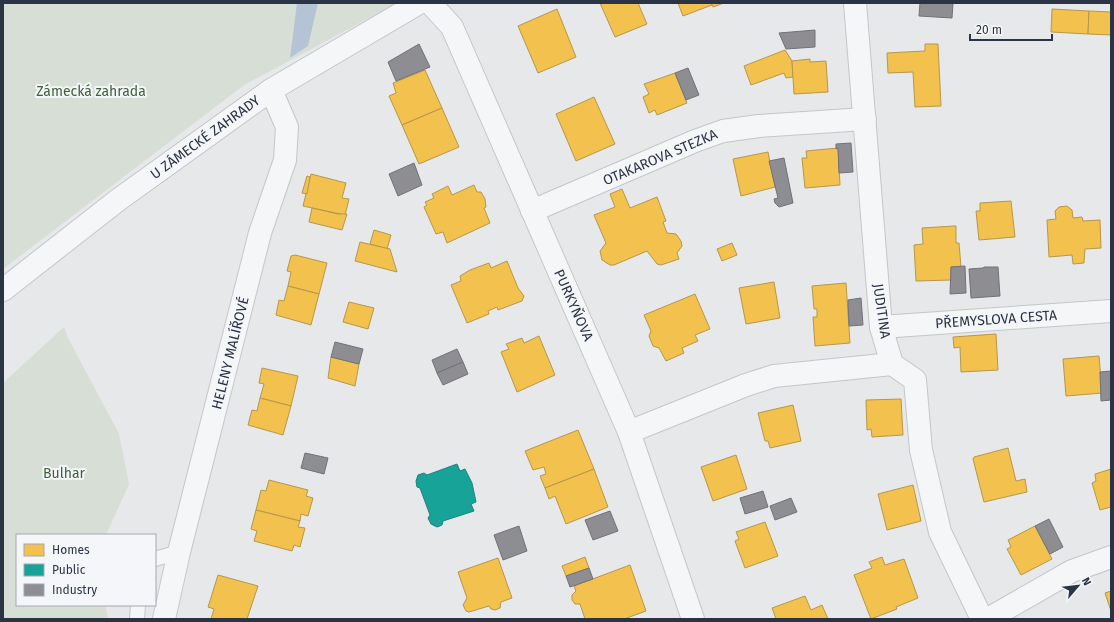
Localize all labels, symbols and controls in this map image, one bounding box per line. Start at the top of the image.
scale bar [970,16,1052,42]
text: 20 m [976,23,1002,37]
park label: Zámecká zahrada [36,83,146,100]
street label: U ZÁMECKÉ ZAHRADY [147,91,264,183]
street label: OTAKAROVA STEZKA [600,126,720,189]
street label: PURKYŇOVA [550,266,598,344]
street label: JUDITINA [869,282,894,340]
street label: HELENY MALÍŘOVÉ [207,295,253,411]
street label: PŘEMYSLOVA CESTA [934,306,1058,332]
park label: Bulhar [43,465,86,482]
legend [16,534,156,606]
text: Homes [52,543,90,557]
text: Public [52,563,86,577]
north arrow [1058,566,1098,606]
text: N [1079,575,1094,588]
text: Industry [52,583,97,597]

